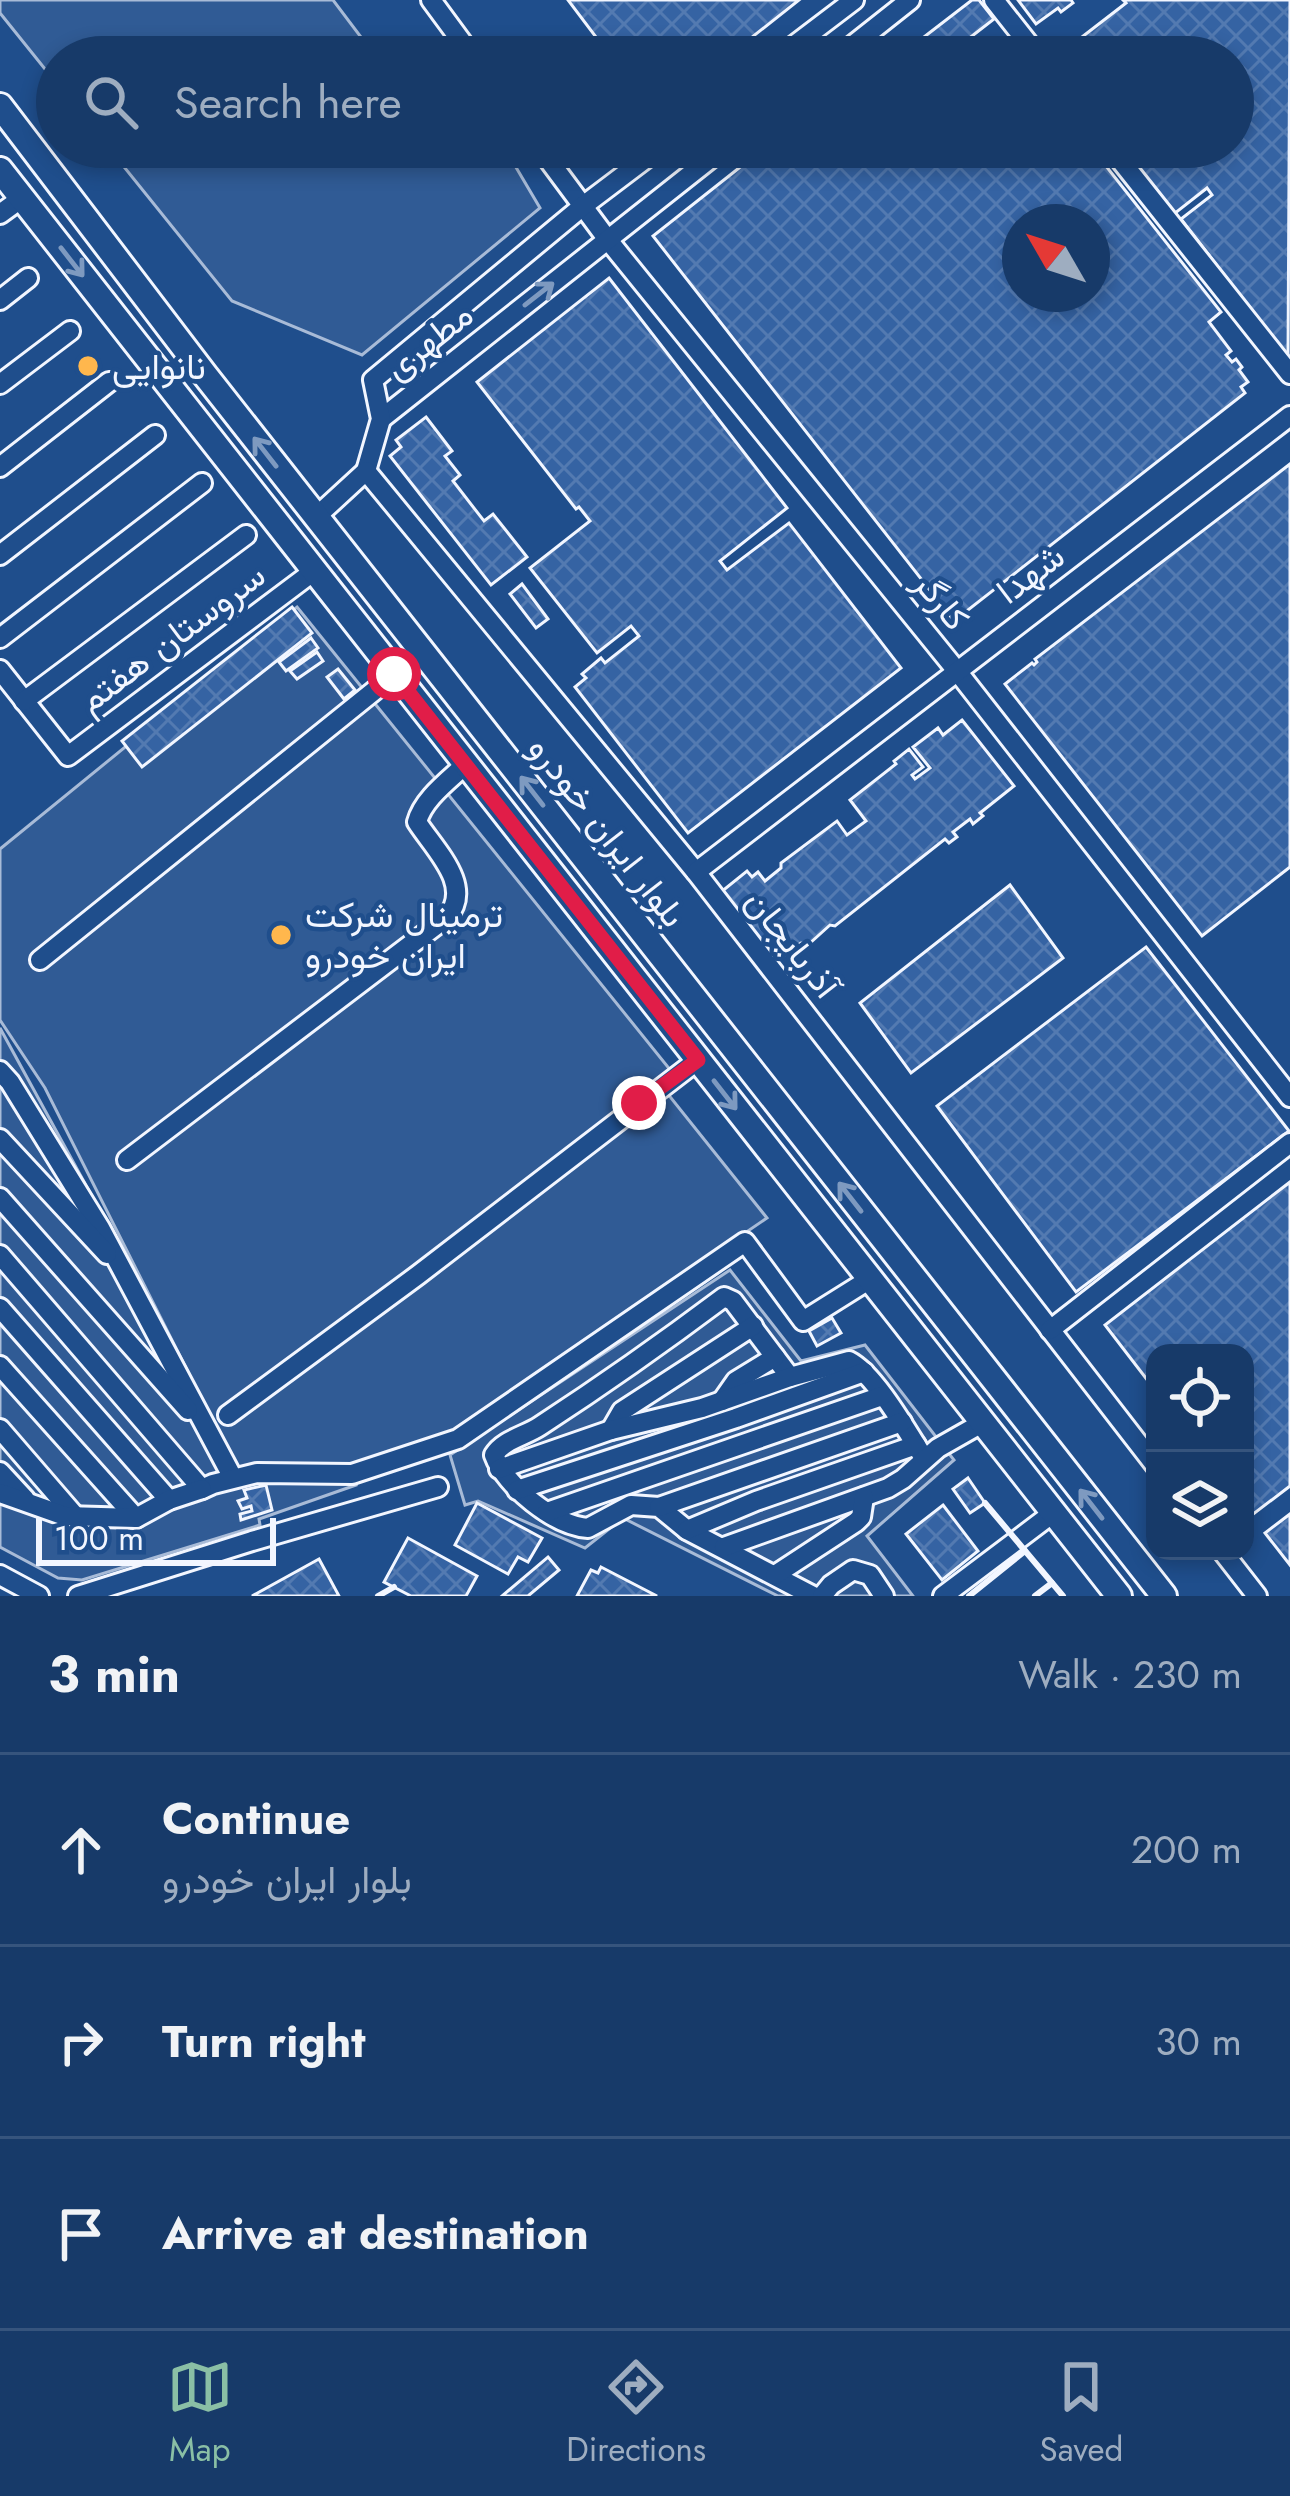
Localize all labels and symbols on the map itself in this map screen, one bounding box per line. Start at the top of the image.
north arrow [1002,204,1110,312]
one-way arrow [58,246,85,278]
one-way arrow [522,281,554,308]
street label: مطهری [372,289,484,391]
place label: نانوایی [112,340,206,392]
marker: نانوایی [75,353,101,379]
one-way arrow [252,436,279,468]
street label: شهدا [985,530,1075,616]
street label: سروستان هفتم [66,549,276,725]
street label: کارگر [901,558,982,641]
route start [367,647,421,701]
street label: بلوار ایران خودرو [517,724,699,938]
one-way arrow [519,776,546,808]
street label: آذربایجان [734,877,854,1011]
place label: ترمینال شرکت ایران خودرو [305,888,503,981]
marker: ترمینال شرکت ایران خودرو [268,922,294,948]
route end [612,1076,666,1130]
one-way arrow [711,1079,738,1111]
one-way arrow [838,1182,864,1214]
one-way arrow [1078,1489,1105,1521]
scale bar [36,1512,276,1565]

